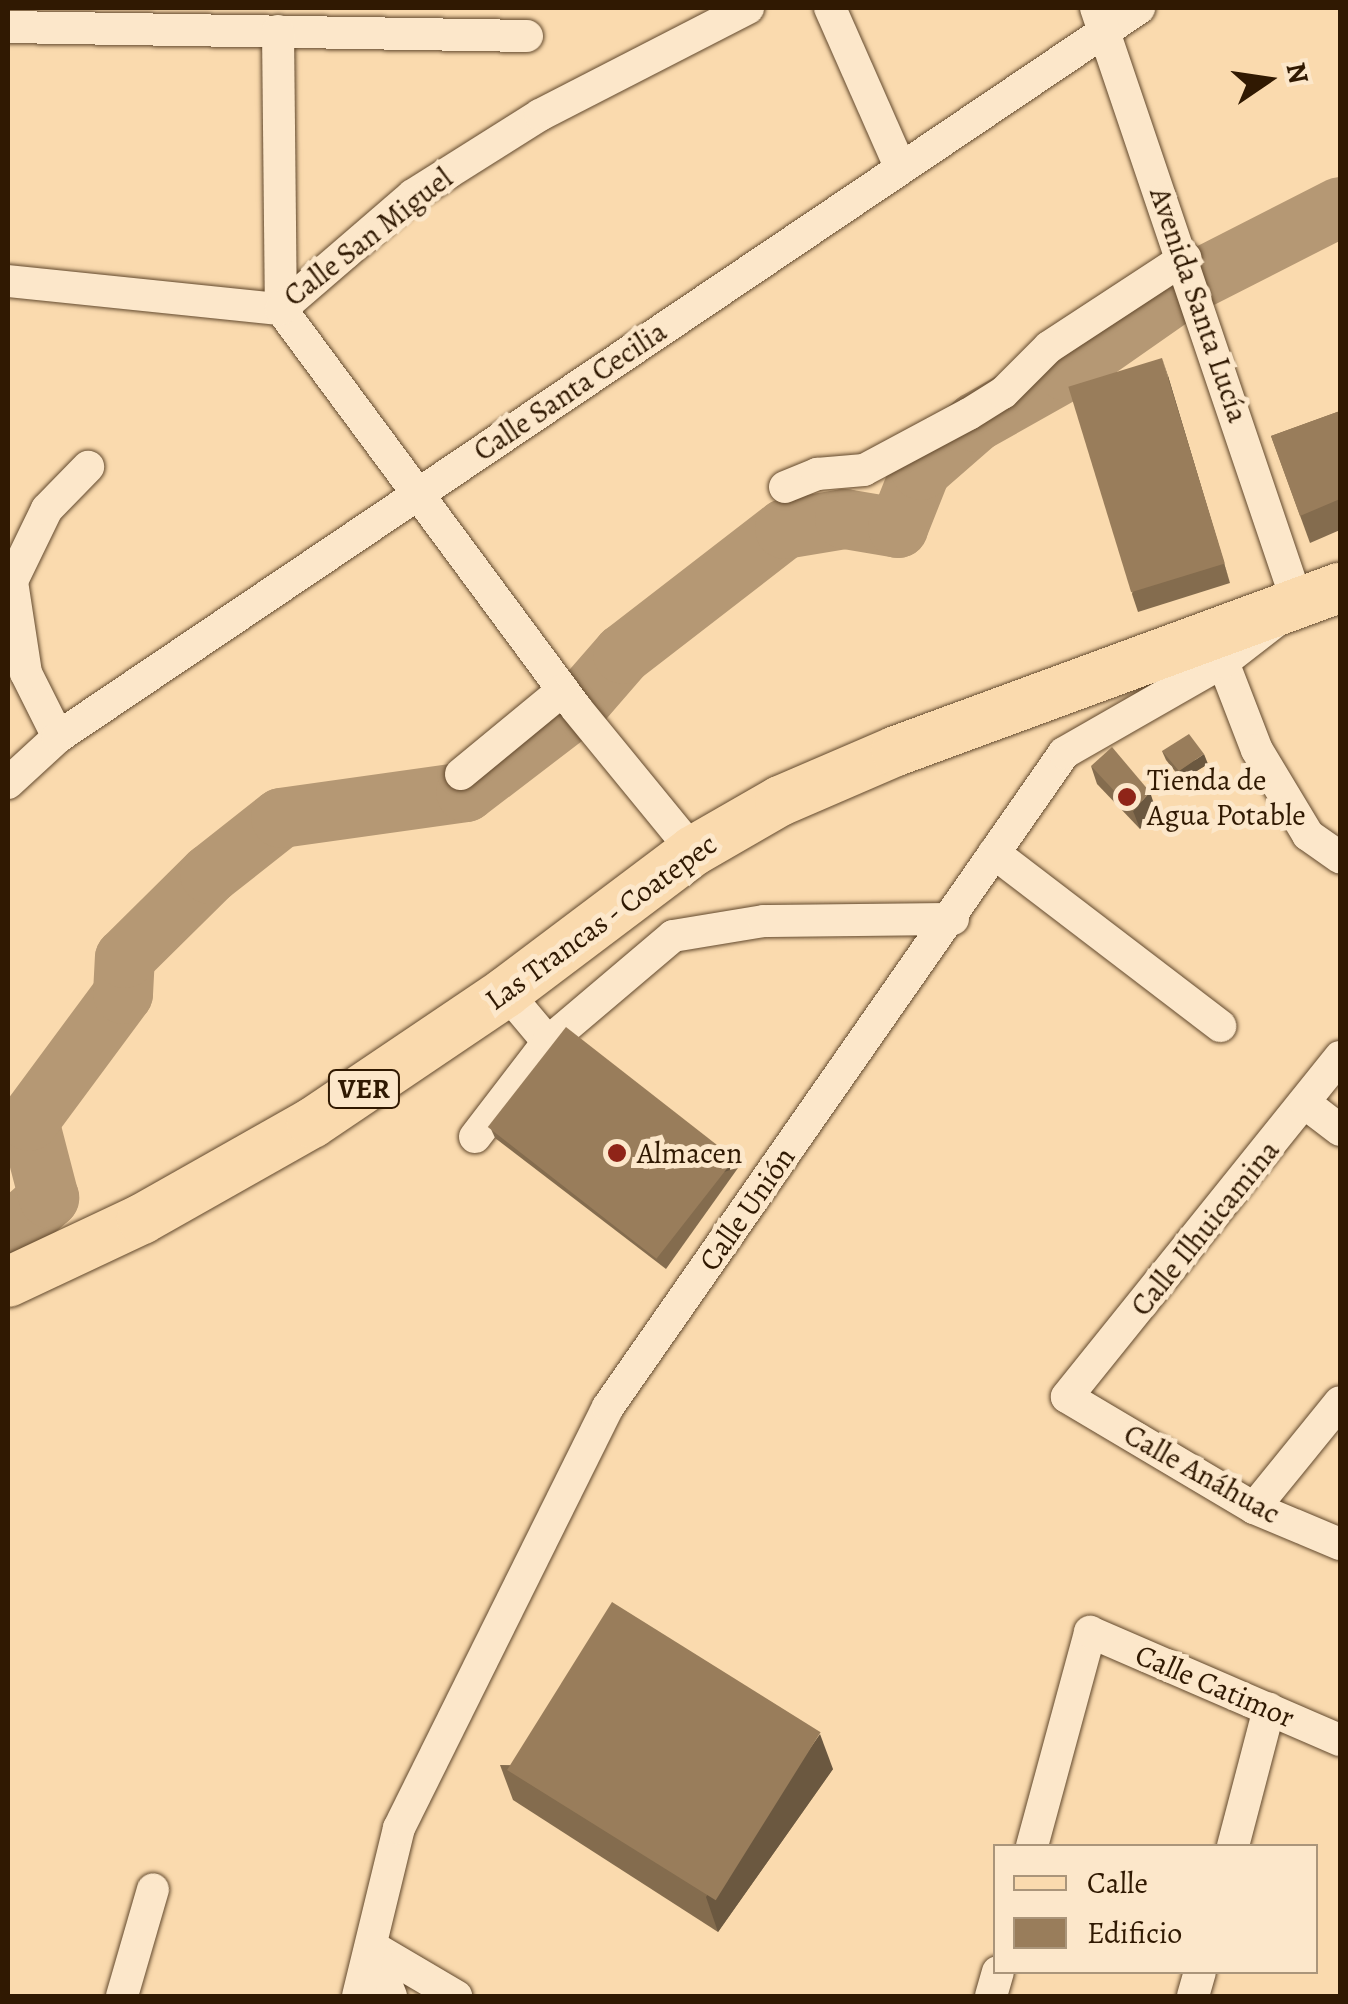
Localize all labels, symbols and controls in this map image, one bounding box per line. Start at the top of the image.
north arrow [1218,30,1318,130]
text: N [1276,59,1318,87]
street label: Calle San Miguel [277,160,459,314]
street label: Avenida Santa Lucía [1142,183,1256,427]
street label: Calle Santa Cecilia [467,313,673,469]
place label: Tienda de Agua Potable [1147,762,1306,832]
marker: Tienda de Agua Potable [1116,786,1138,808]
street label: Las Trancas - Coatepec [478,826,724,1018]
road number: VER [326,1066,402,1112]
street label: Calle Ilhuicamina [1123,1133,1287,1323]
place label: Almacen [637,1135,742,1171]
street label: Calle Unión [691,1140,803,1278]
marker: Almacen [606,1142,628,1164]
street label: Calle Anáhuac [1118,1416,1286,1532]
street label: Calle Catimor [1130,1636,1300,1736]
legend [993,1844,1318,1974]
text: Calle [1087,1863,1148,1903]
text: Edificio [1087,1913,1182,1953]

